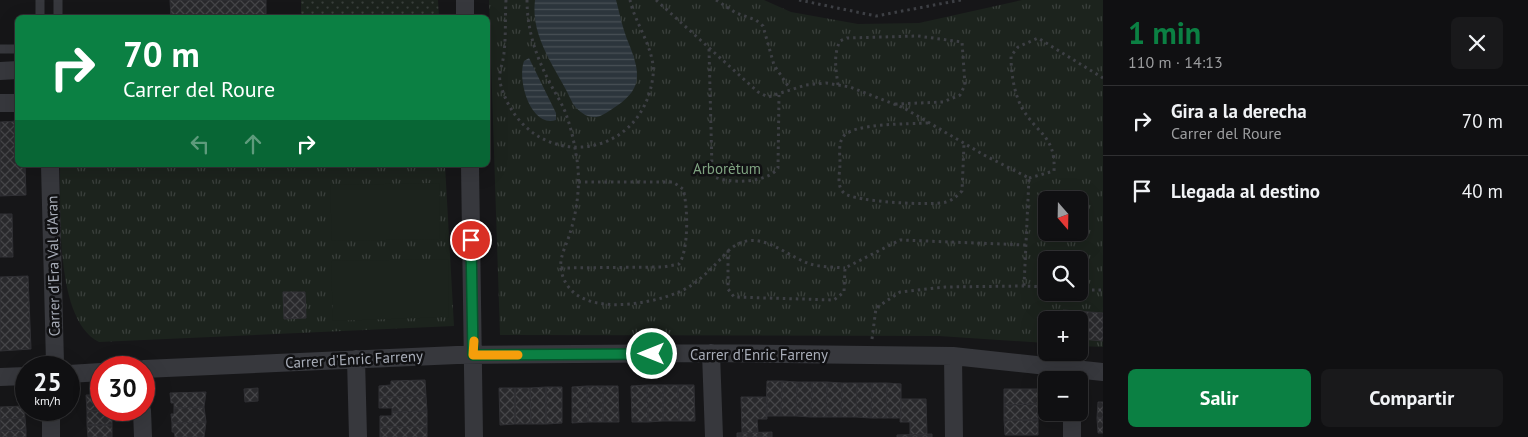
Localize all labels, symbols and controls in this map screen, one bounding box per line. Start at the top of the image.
text: 1 min [1128,13,1201,52]
button: close [1451,17,1503,69]
text: 70 m [123,31,200,77]
icon: right [40,35,105,100]
text: 110 m · 14:13 [1128,52,1223,72]
text: Carrer del Roure [123,75,275,103]
text: Gira a la derecha [1171,99,1307,123]
icon: right [1128,107,1156,135]
text: 70 m [1462,109,1503,133]
text: Carrer del Roure [1171,123,1282,143]
icon: left [186,130,214,158]
icon: ahead [239,130,267,158]
icon: right [292,130,320,158]
park label: Arborètum [693,159,761,178]
icon: arrive [1128,177,1156,205]
text: Llegada al destino [1171,179,1320,203]
text: 40 m [1462,179,1503,203]
north arrow [1038,191,1088,241]
map controls [1038,191,1088,421]
street label: Carrer d'Era Val d'Aran [42,195,64,337]
pin [450,219,492,261]
icon: arrive [457,226,485,254]
button: search [1038,251,1088,301]
button: + [1038,311,1088,361]
position arrow [625,327,677,379]
street label: Carrer d'Enric Farreny [690,345,828,364]
street label: Carrer d'Enric Farreny [285,346,423,372]
speed limit sign: 30 [90,356,155,421]
text: 25 [33,366,62,398]
button: Salir [1128,369,1311,427]
button: Compartir [1321,369,1503,427]
button: − [1038,371,1088,421]
text: km/h [34,393,61,408]

